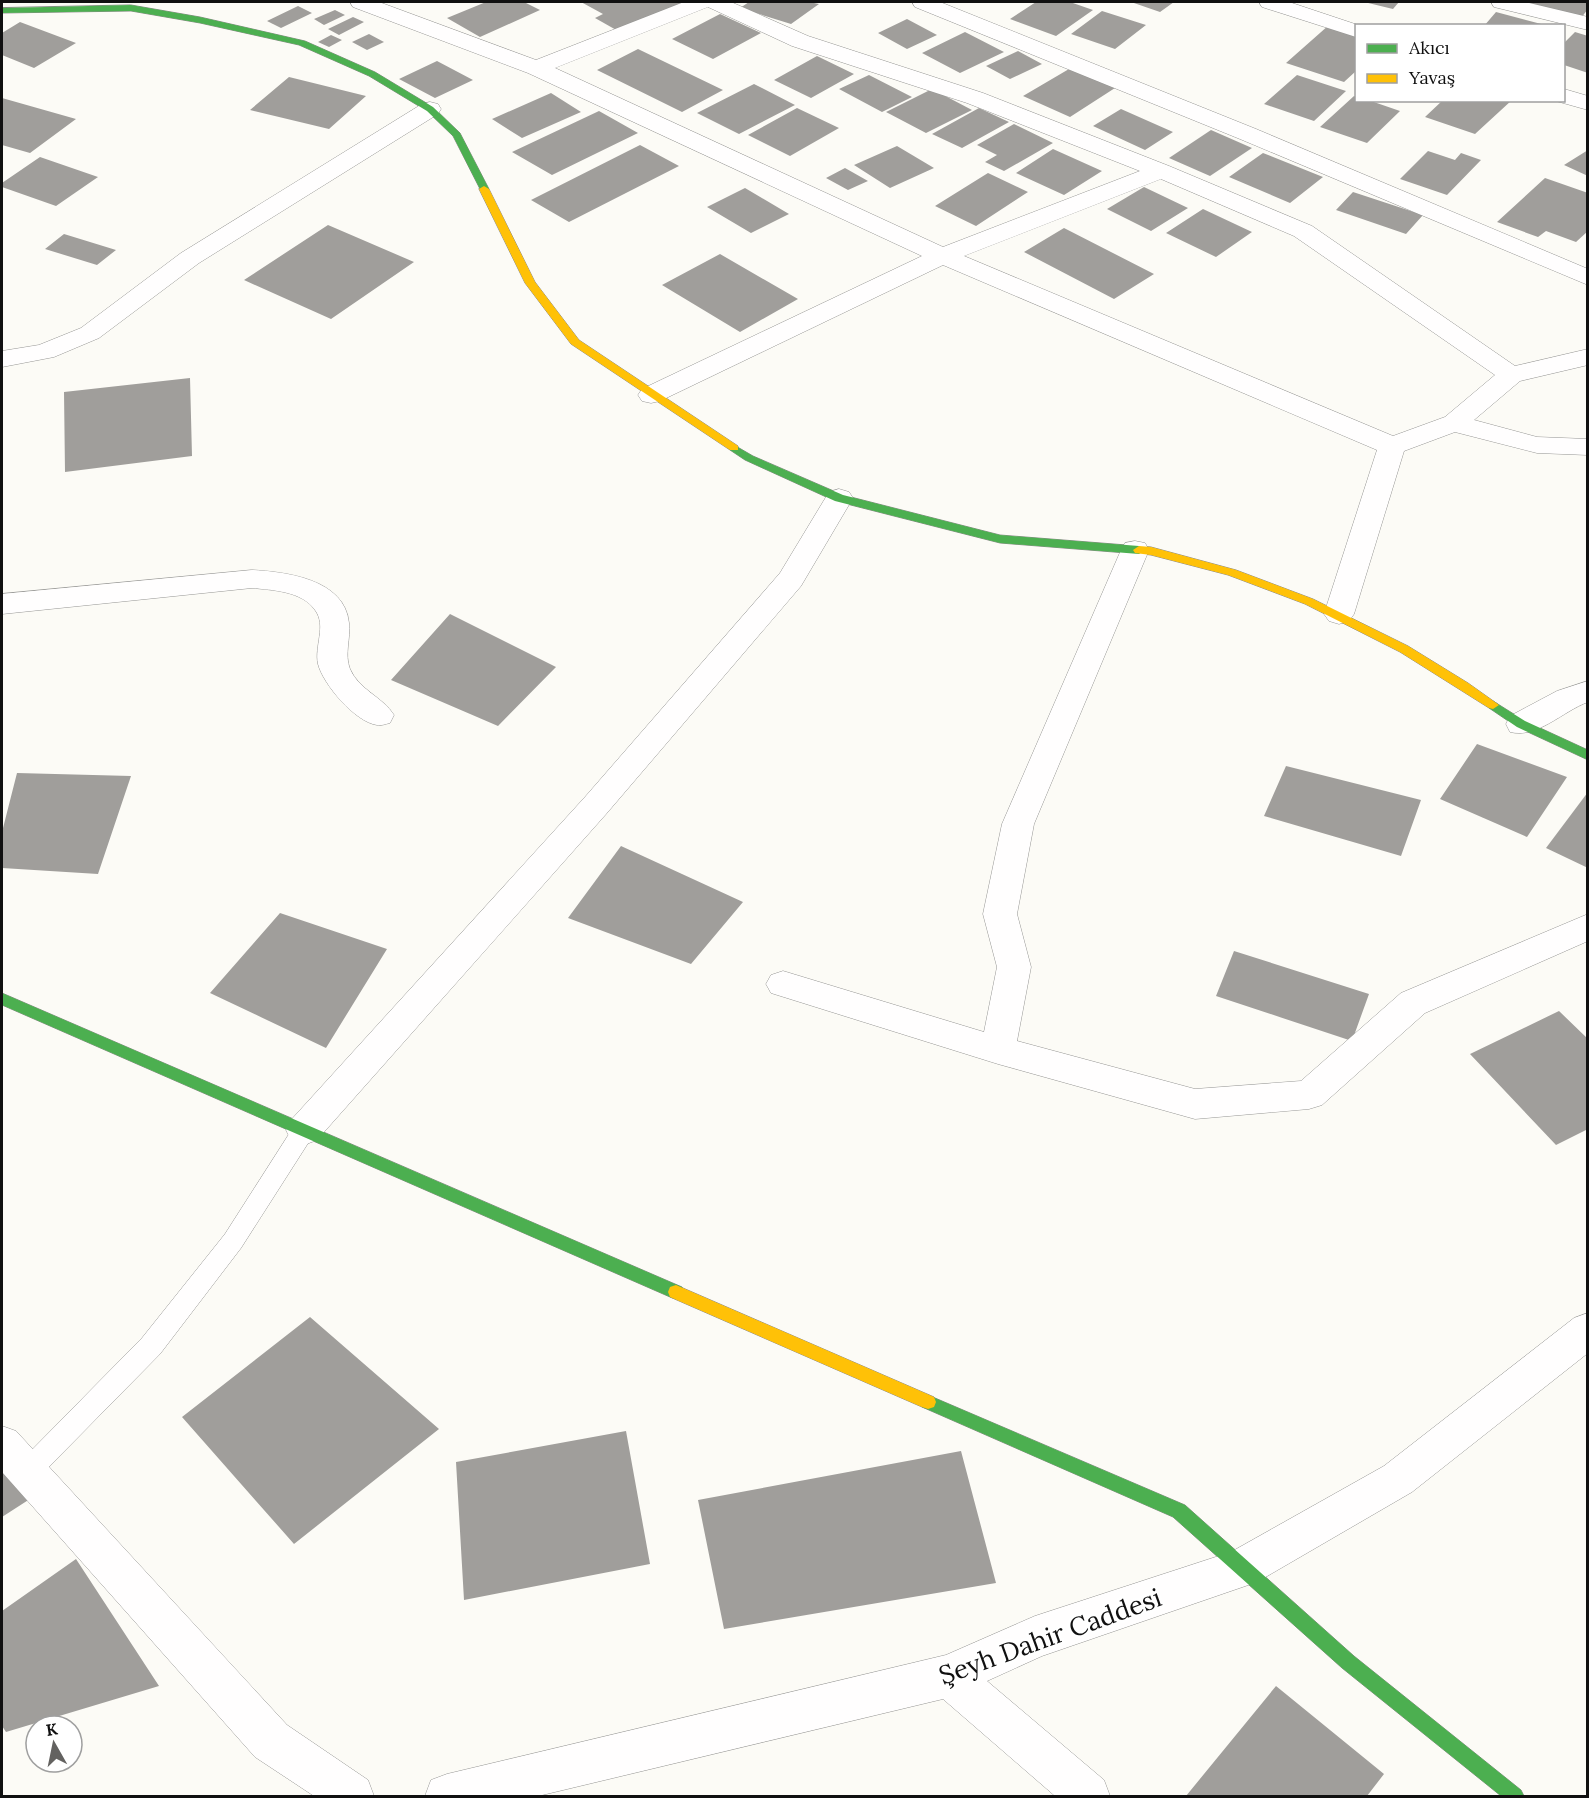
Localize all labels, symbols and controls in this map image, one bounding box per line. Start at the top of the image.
legend [1355,24,1565,102]
text: Akıcı [1408,36,1450,59]
text: Yavaş [1408,66,1455,89]
street label: Şeyh Dahir Caddesi [934,1580,1166,1692]
north arrow [24,1714,84,1774]
text: K [44,1718,59,1740]

